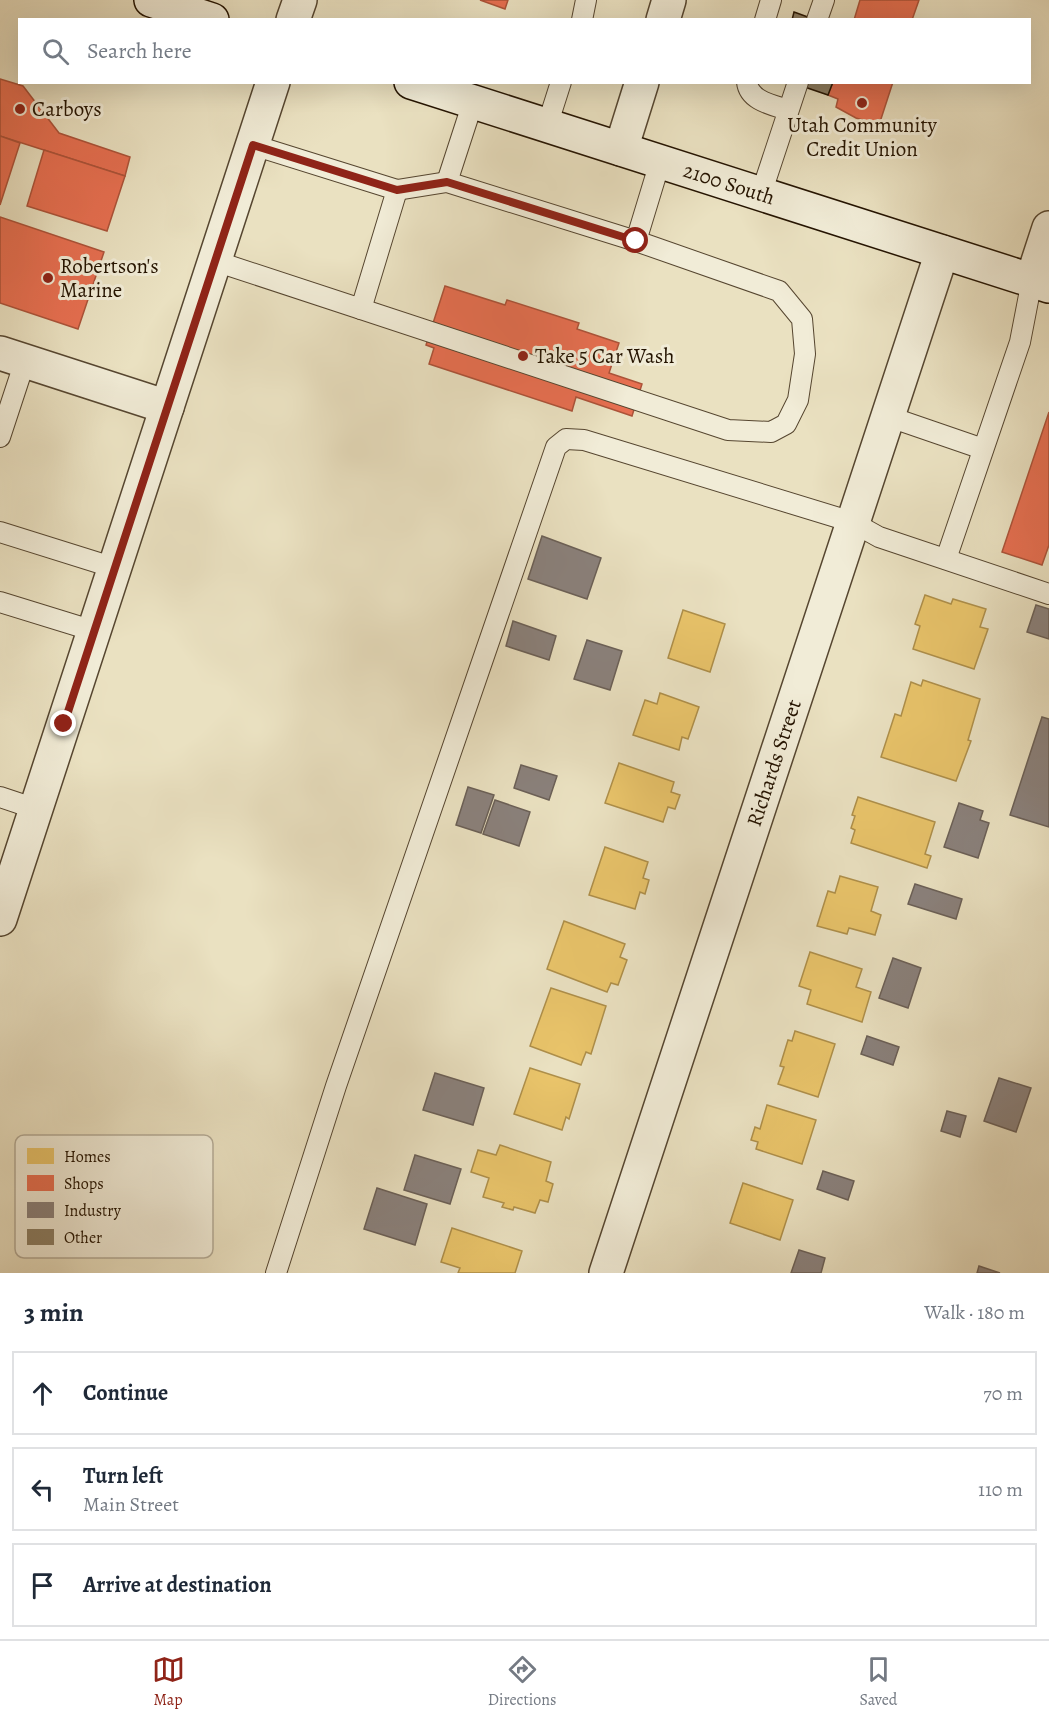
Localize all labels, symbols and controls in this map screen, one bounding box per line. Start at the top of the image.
search box [18,18,1031,84]
icon: search [39,35,72,68]
text: Search here [87,36,192,66]
place label: Carboys [32,95,102,123]
marker: Utah Community Credit Union [855,96,869,110]
marker: Carboys [13,102,27,116]
place label: Utah Community Credit Union [787,111,937,163]
street label: 2100 South [680,156,778,211]
route start [622,227,648,253]
place label: Robertson's Marine [60,252,159,304]
marker: Robertson's Marine [41,271,55,285]
place label: Take 5 Car Wash [535,342,674,370]
marker: Take 5 Car Wash [516,349,530,363]
street label: Richards Street [740,696,808,830]
route end [50,710,76,736]
legend [15,1135,213,1258]
text: Homes [64,1146,111,1168]
text: Shops [64,1173,104,1195]
text: Industry [64,1200,122,1222]
text: Other [64,1227,102,1249]
text: 3 min [24,1295,84,1330]
text: Walk · 180 m [924,1299,1025,1326]
icon: ahead [26,1377,59,1410]
text: Continue [83,1378,168,1408]
text: 70 m [983,1380,1023,1407]
text: Turn left [83,1461,163,1491]
icon: left [26,1473,59,1506]
text: 110 m [978,1476,1023,1503]
text: Main Street [83,1491,179,1518]
icon: arrive [26,1569,59,1602]
text: Arrive at destination [83,1570,272,1600]
tab: Map [152,1653,185,1711]
tab: Directions [488,1653,556,1711]
tab: Saved [859,1653,897,1711]

